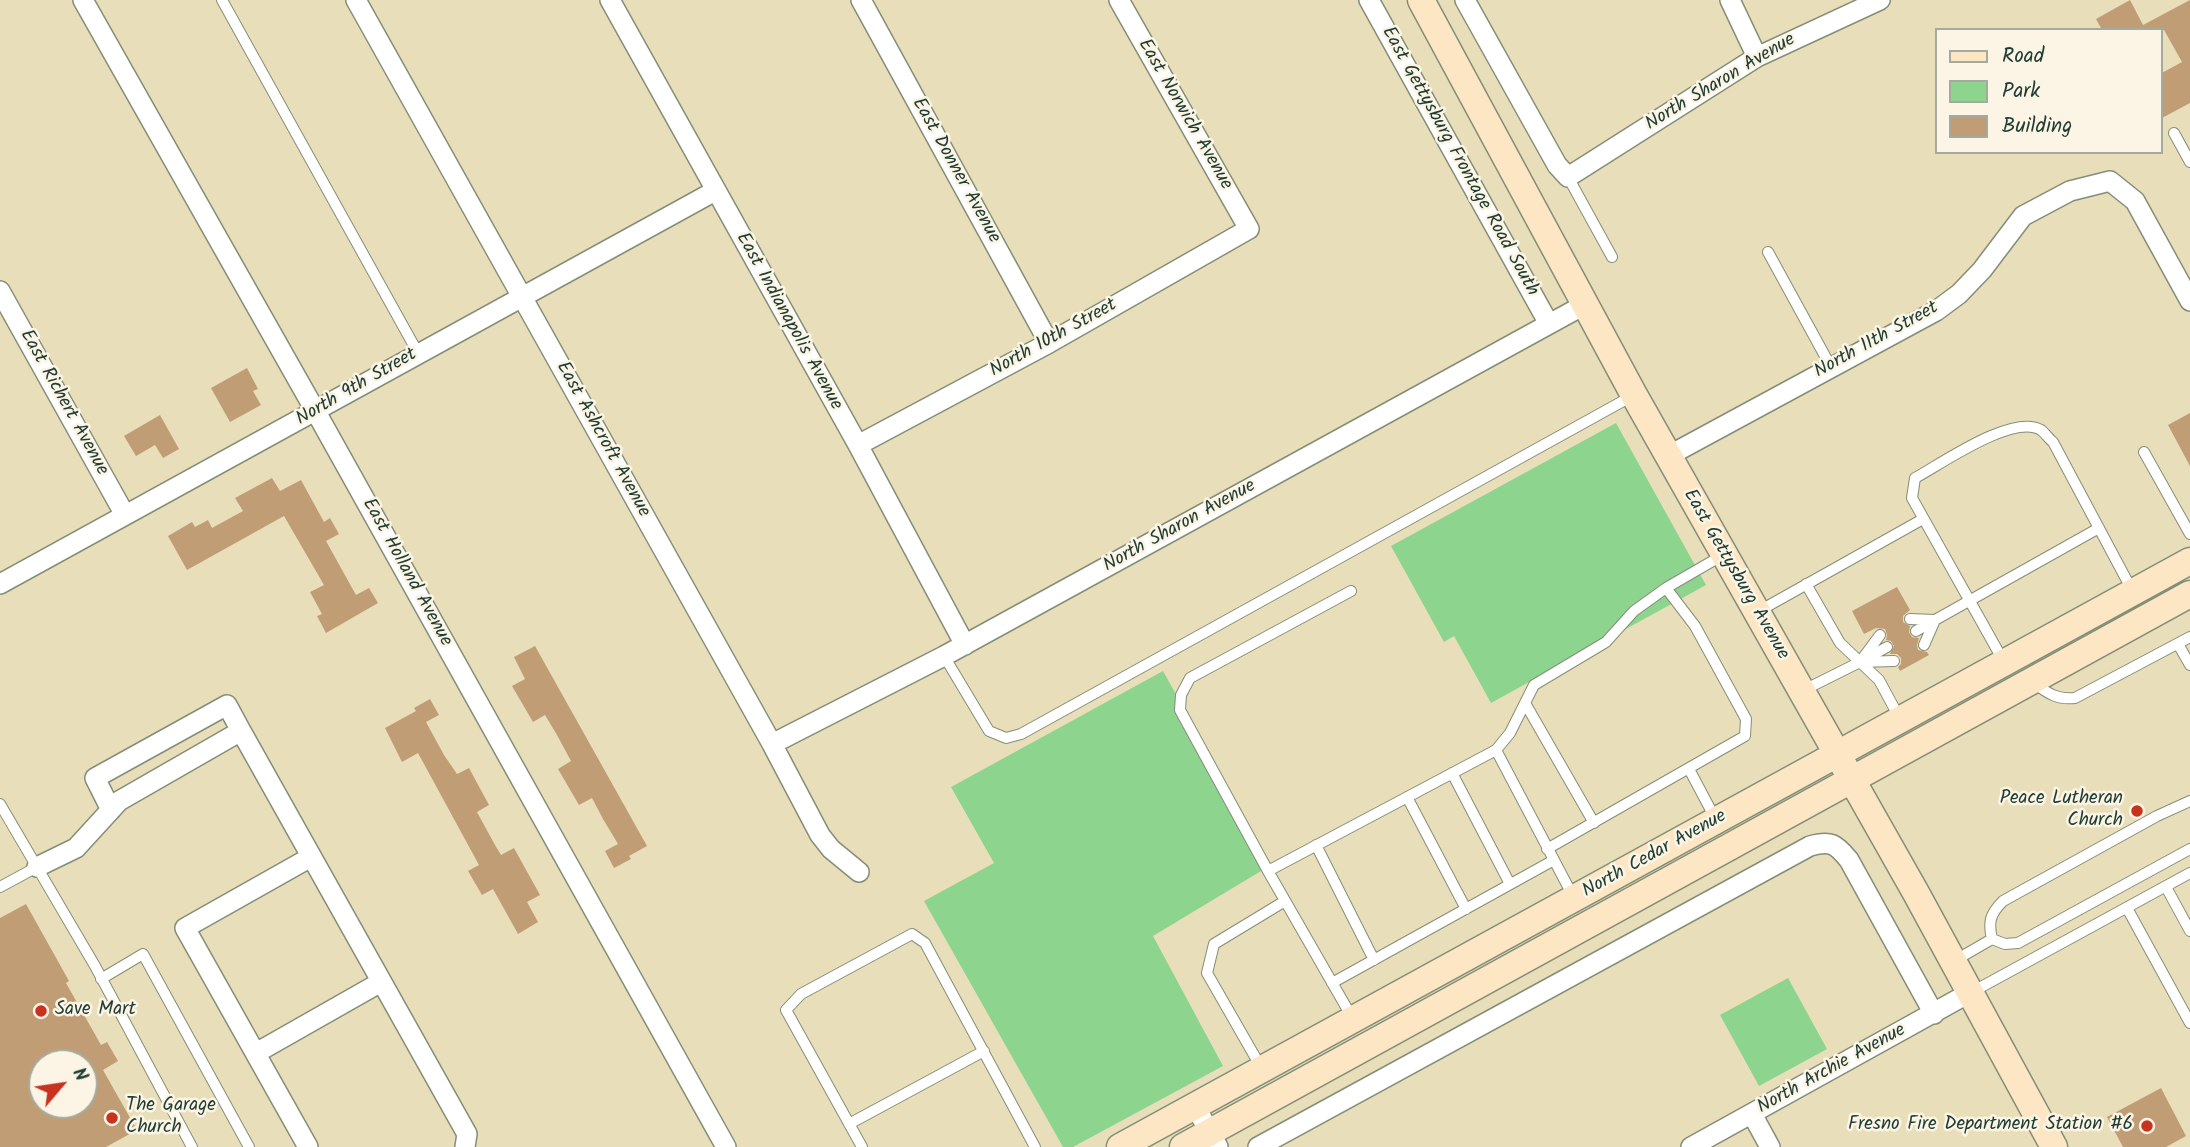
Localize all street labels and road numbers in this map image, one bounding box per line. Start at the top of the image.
street label: East Gettysburg Frontage Road South [1375,23,1543,301]
street label: North Sharon Avenue [1642,29,1800,137]
street label: East Norwich Avenue [1132,36,1236,194]
street label: East Donner Avenue [906,94,1004,248]
street label: East Indianapolis Avenue [730,229,846,415]
street label: North 10th Street [986,295,1122,383]
street label: North 11th Street [1811,298,1943,384]
street label: East Richert Avenue [13,326,113,480]
street label: North 9th Street [293,344,421,432]
street label: East Ashcroft Avenue [550,358,654,522]
street label: North Sharon Avenue [1100,476,1260,578]
street label: East Gettysburg Avenue [1677,486,1793,664]
street label: East Holland Avenue [356,495,456,651]
street label: North Cedar Avenue [1579,806,1731,904]
street label: North Archie Avenue [1754,1020,1910,1120]

